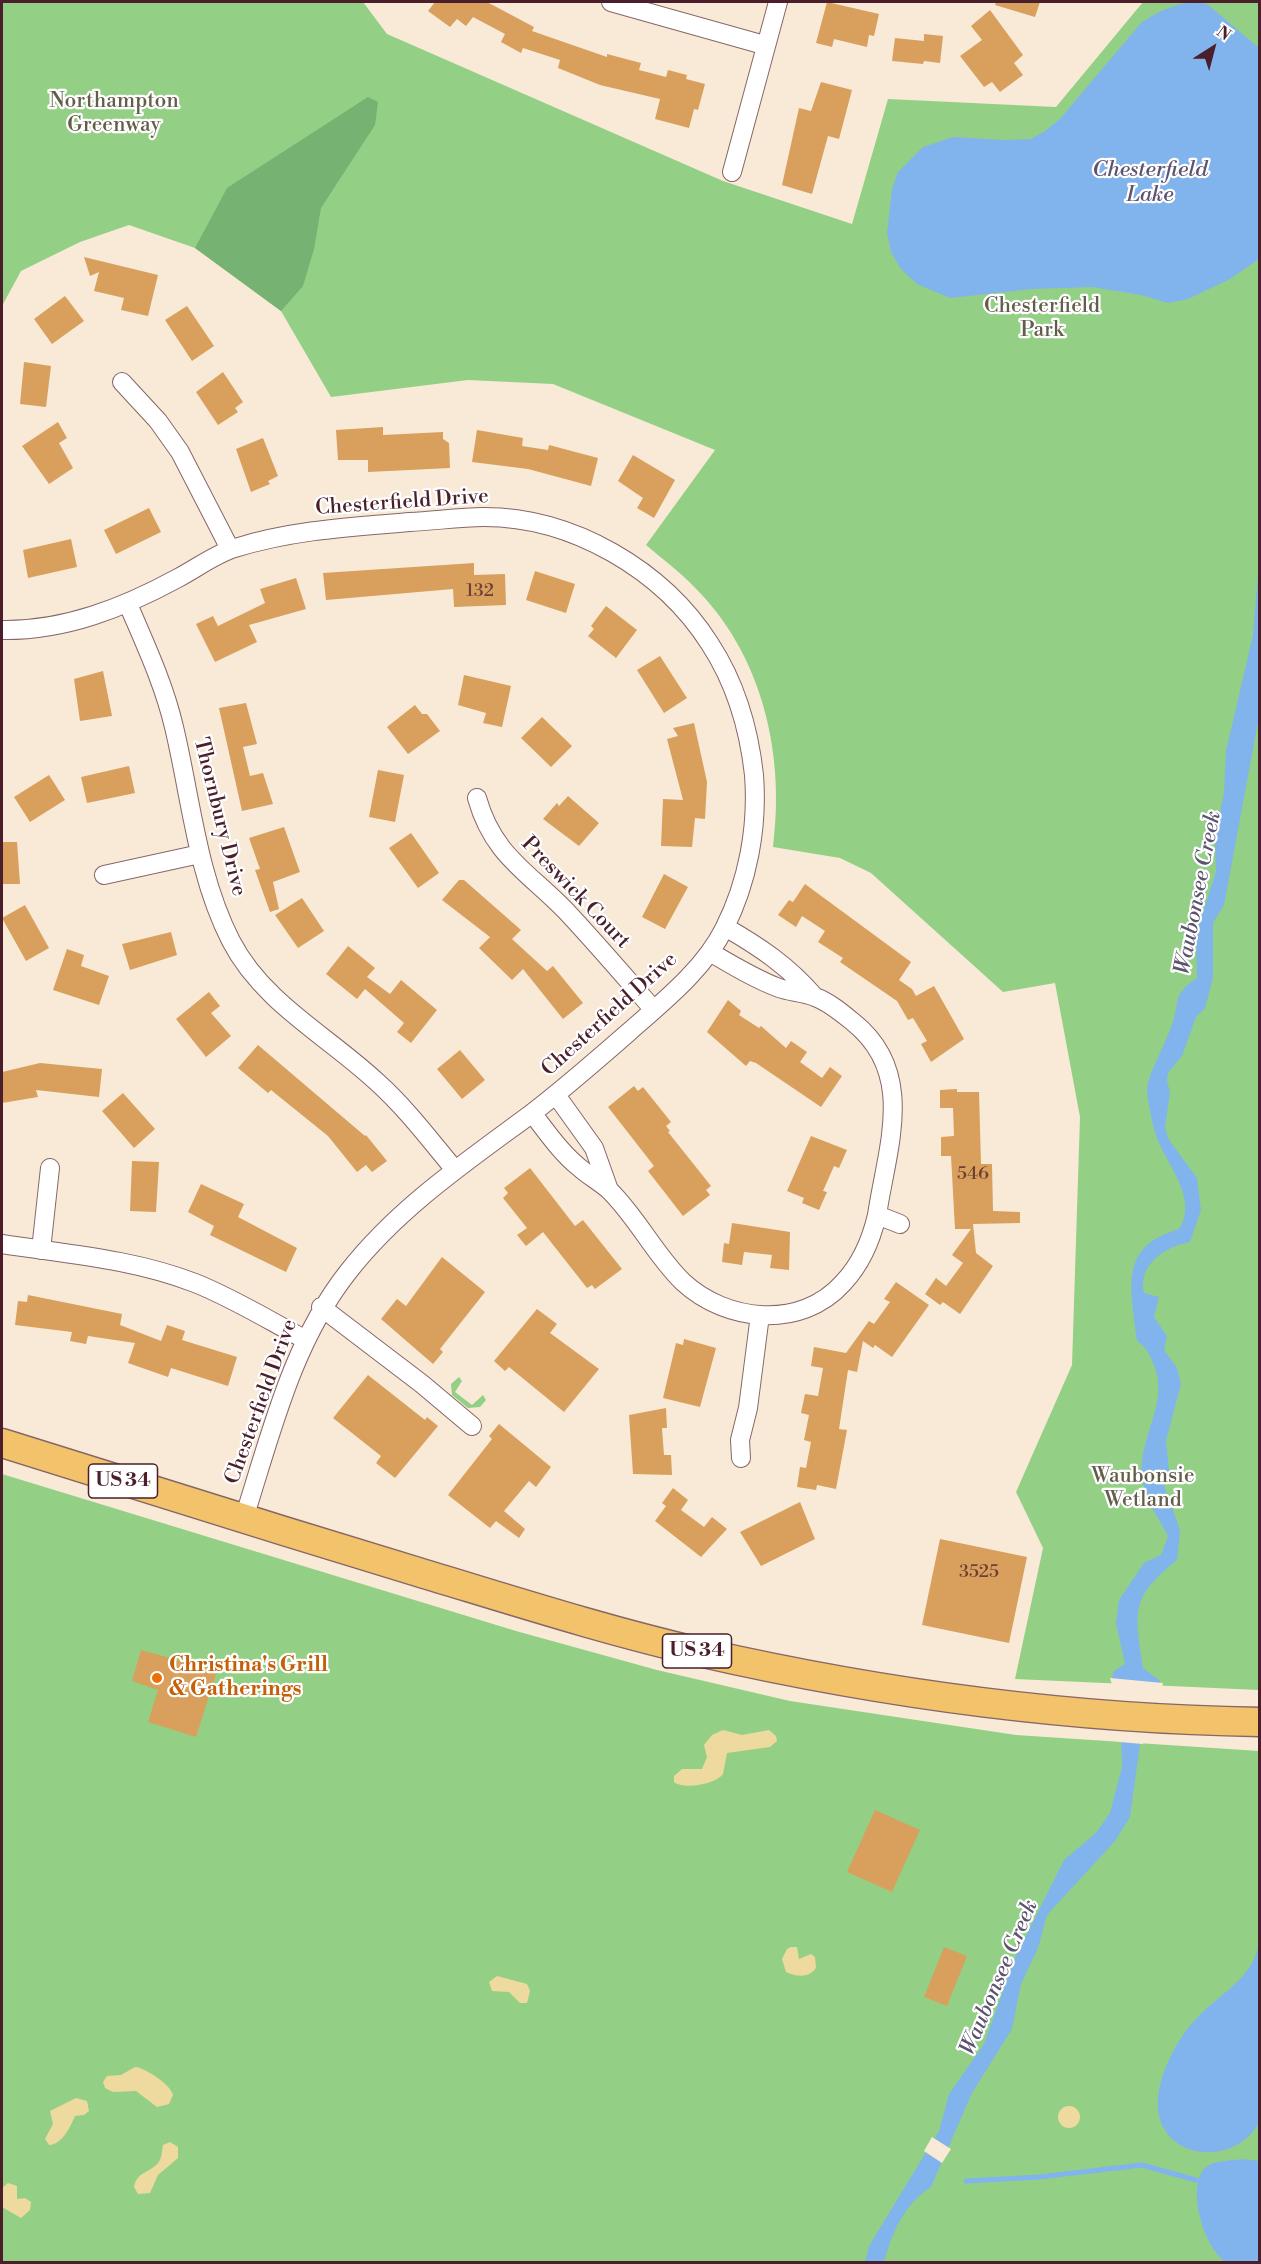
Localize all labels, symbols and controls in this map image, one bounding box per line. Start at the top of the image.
north arrow [1183,18,1243,78]
text: N [1213,22,1235,45]
park label: Northampton Greenway [49,89,179,139]
water label: Chesterfield Lake [1092,158,1208,210]
park label: Chesterfield Park [984,294,1100,344]
street label: Chesterfield Drive [314,484,490,522]
house number: 132 [466,581,494,603]
street label: Thornbury Drive [187,735,251,899]
water label: Waubonsee Creek [1170,809,1228,977]
street label: Preswick Court [515,832,635,954]
street label: Chesterfield Drive [537,947,683,1083]
house number: 546 [957,1164,989,1186]
street label: Chesterfield Drive [220,1316,304,1488]
road number: US 34 [88,1464,158,1498]
park label: Waubonsie Wetland [1091,1464,1195,1514]
house number: 3525 [959,1562,999,1584]
road number: US 34 [662,1634,732,1668]
place label: Christina's Grill & Gatherings [169,1653,328,1703]
marker: Christina's Grill & Gatherings [150,1671,164,1685]
water label: Waubonsee Creek [955,1896,1045,2060]

